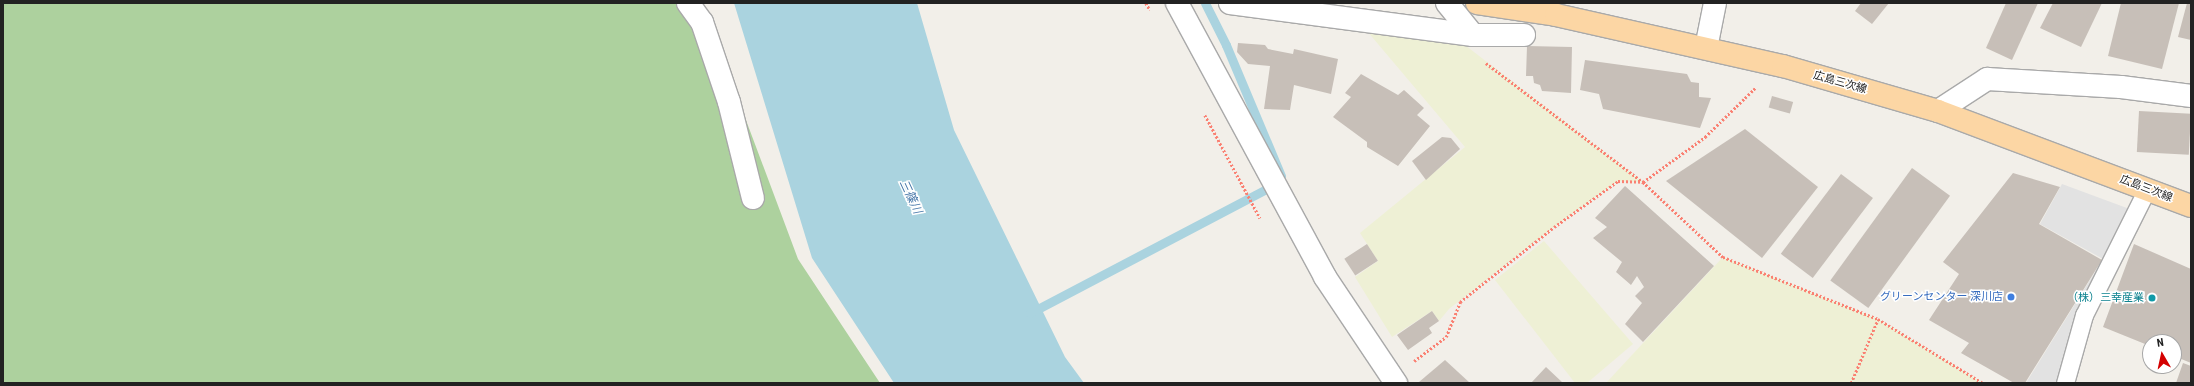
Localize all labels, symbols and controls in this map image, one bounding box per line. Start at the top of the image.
street label: 広島三次線 [1812,69,1868,97]
street label: 広島三次線 [2118,173,2174,205]
water label: 三篠川 [896,178,924,216]
place label: グリーンセンター 深川店 [1879,290,2003,304]
place label: （株）三幸産業 [2067,291,2144,305]
marker: グリーンセンター 深川店 [2006,292,2016,302]
marker: （株）三幸産業 [2147,293,2157,303]
north arrow [2142,334,2182,374]
text: N [2156,336,2165,350]

